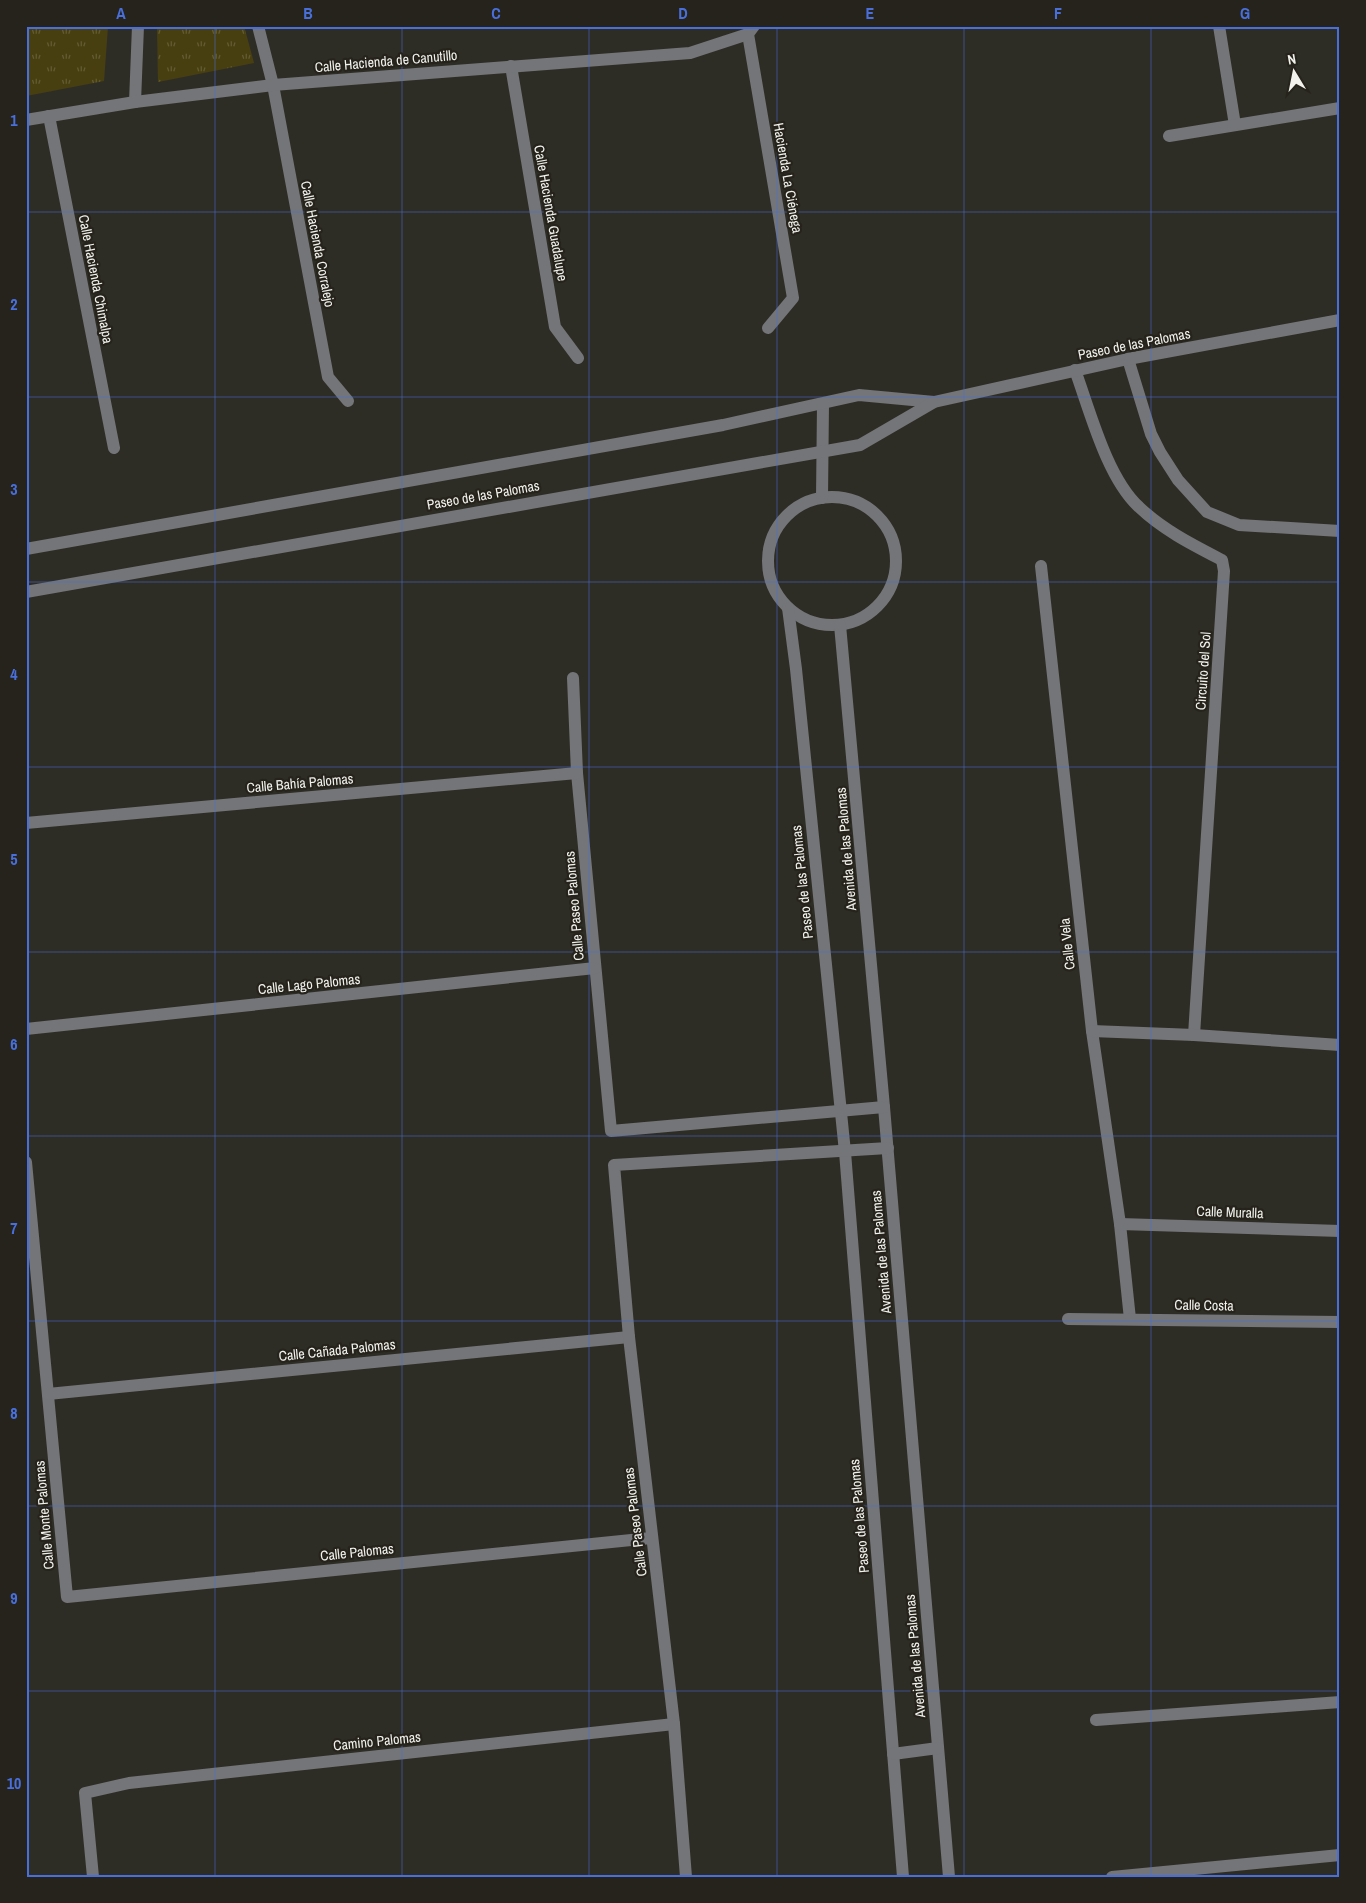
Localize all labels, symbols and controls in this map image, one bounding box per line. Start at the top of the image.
text: A [116,2,126,24]
text: B [303,2,313,24]
text: C [491,2,501,24]
text: D [678,2,688,24]
text: E [866,2,875,24]
text: F [1054,2,1062,24]
text: G [1240,2,1250,24]
street label: Calle Hacienda de Canutillo [314,46,458,76]
north arrow [1268,48,1318,98]
text: N [1286,50,1297,69]
text: 1 [10,109,18,131]
street label: Hacienda La Ciénega [769,121,807,235]
street label: Calle Hacienda Guadalupe [530,144,572,282]
street label: Calle Hacienda Corralejo [297,179,339,309]
street label: Calle Hacienda Chimalpa [75,213,117,346]
text: 2 [10,293,18,315]
street label: Paseo de las Palomas [1076,324,1192,364]
street label: Paseo de las Palomas [425,476,541,514]
text: 3 [10,478,18,500]
street label: Circuito del Sol [1191,631,1215,711]
text: 4 [10,663,18,685]
street label: Calle Bahía Palomas [246,769,354,797]
street label: Avenida de las Palomas [832,786,860,912]
street label: Paseo de las Palomas [787,824,817,940]
text: 5 [10,848,18,870]
street label: Calle Paseo Palomas [560,850,588,961]
street label: Calle Vela [1055,917,1079,971]
street label: Calle Lago Palomas [257,970,361,998]
text: 6 [10,1033,18,1055]
street label: Avenida de las Palomas [867,1189,895,1315]
street label: Calle Muralla [1196,1202,1264,1222]
text: 7 [10,1217,18,1239]
street label: Calle Costa [1174,1295,1234,1315]
street label: Calle Cañada Palomas [278,1335,397,1365]
text: 8 [10,1402,18,1424]
street label: Paseo de las Palomas [845,1458,873,1574]
street label: Calle Monte Palomas [30,1460,58,1570]
street label: Calle Paseo Palomas [619,1466,651,1578]
street label: Calle Palomas [319,1539,395,1565]
text: 9 [10,1587,18,1609]
street label: Avenida de las Palomas [901,1593,929,1719]
street label: Camino Palomas [332,1727,422,1755]
text: 10 [7,1772,21,1794]

